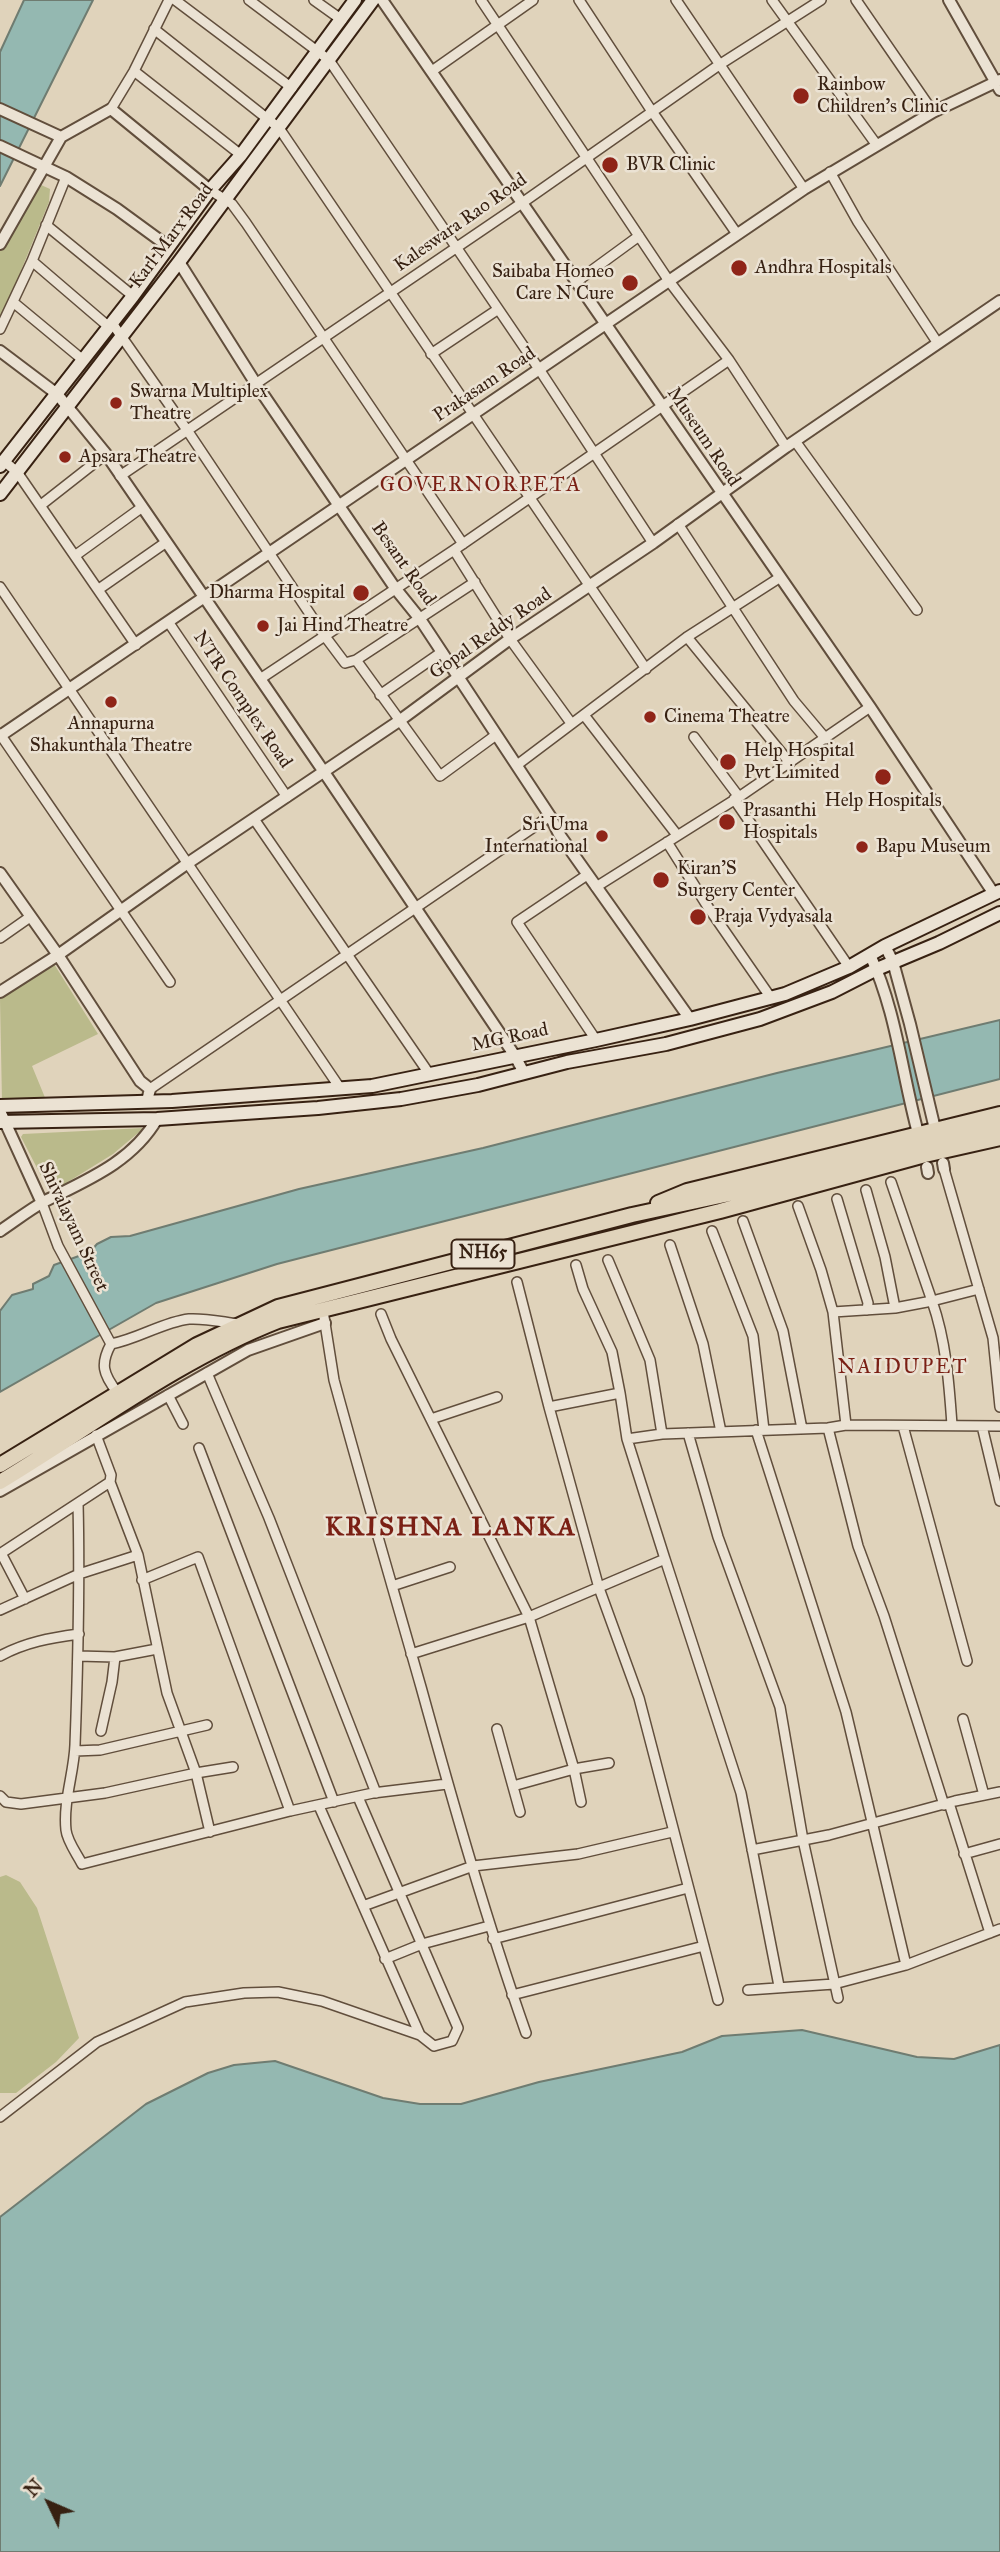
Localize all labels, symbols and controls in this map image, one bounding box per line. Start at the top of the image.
place label: Rainbow Children's Clinic [817,74,948,118]
marker: Rainbow Children's Clinic [791,86,811,106]
place label: BVR Clinic [626,154,716,176]
marker: BVR Clinic [600,155,620,175]
street label: Kaleswara Rao Road [390,169,532,277]
street label: Karl Marx Road [125,179,219,293]
place label: Andhra Hospitals [755,257,892,279]
marker: Andhra Hospitals [729,258,749,278]
place label: Saibaba Homeo Care N Cure [492,261,614,305]
marker: Saibaba Homeo Care N Cure [620,273,640,293]
street label: Prakasam Road [430,342,540,428]
place label: Swarna Multiplex Theatre [130,381,268,425]
street label: Museum Road [661,383,745,491]
marker: Swarna Multiplex Theatre [108,395,124,411]
place label: Apsara Theatre [79,446,197,468]
marker: Apsara Theatre [57,449,73,465]
district label: GOVERNORPETA [381,473,581,499]
street label: Besant Road [366,518,440,610]
place label: Dharma Hospital [209,582,345,604]
marker: Dharma Hospital [351,583,371,603]
street label: Gopal Reddy Road [425,583,557,685]
place label: Jai Hind Theatre [277,615,408,637]
marker: Jai Hind Theatre [255,618,271,634]
street label: NTR Complex Road [188,627,296,773]
marker: Annapurna Shakunthala Theatre [103,694,119,710]
place label: Cinema Theatre [664,706,790,728]
marker: Cinema Theatre [642,709,658,725]
place label: Annapurna Shakunthala Theatre [30,713,192,757]
place label: Help Hospital Pvt Limited [744,740,854,784]
marker: Help Hospital Pvt Limited [718,752,738,772]
marker: Help Hospitals [873,767,893,787]
place label: Help Hospitals [824,790,942,812]
place label: Prasanthi Hospitals [743,800,817,844]
marker: Prasanthi Hospitals [717,812,737,832]
place label: Sri Uma International [485,814,588,858]
marker: Sri Uma International [594,828,610,844]
place label: Bapu Museum [876,836,991,858]
marker: Bapu Museum [854,839,870,855]
place label: Kiran'S Surgery Center [677,858,795,902]
marker: Kiran'S Surgery Center [651,870,671,890]
place label: Praja Vydyasala [714,906,833,928]
marker: Praja Vydyasala [688,907,708,927]
street label: MG Road [470,1019,550,1057]
street label: Shivalayam Street [33,1158,113,1296]
road number: NH65 [452,1240,514,1268]
district label: NAIDUPET [838,1355,968,1381]
district label: KRISHNA LANKA [327,1513,575,1545]
north arrow [14,2468,84,2538]
text: N [20,2474,47,2502]

